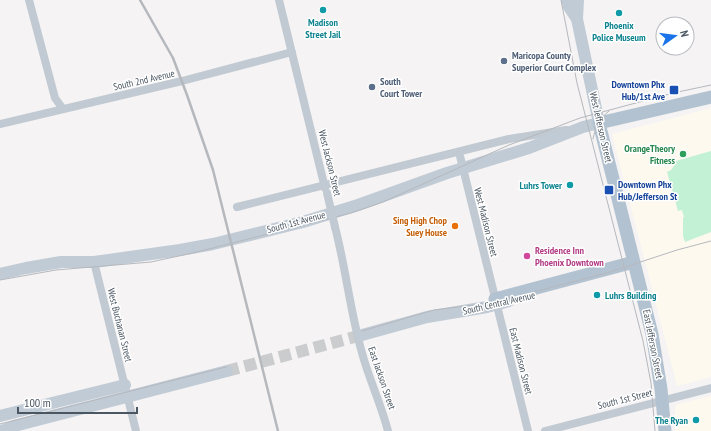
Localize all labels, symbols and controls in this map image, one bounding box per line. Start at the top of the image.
marker: Madison Street Jail [318,5,328,15]
marker: Phoenix Police Museum [614,8,624,18]
place label: Madison Street Jail [305,16,341,41]
north arrow [655,16,695,56]
place label: Phoenix Police Museum [592,19,646,44]
text: N [677,29,692,38]
place label: Maricopa County Superior Court Complex [512,49,597,74]
marker: Maricopa County Superior Court Complex [499,56,509,66]
street label: South 2nd Avenue [112,67,176,93]
place label: South Court Tower [380,75,422,100]
place label: Downtown Phx Hub/1st Ave [611,78,666,103]
marker: South Court Tower [367,82,377,92]
marker: Downtown Phx Hub/1st Ave [668,84,680,96]
street label: West Jefferson Street [587,90,616,164]
street label: West Jackson Street [316,129,345,198]
place label: OrangeTheory Fitness [624,142,676,167]
marker: OrangeTheory Fitness [678,149,688,159]
place label: Downtown Phx Hub/Jefferson St [618,178,677,203]
place label: Luhrs Tower [519,179,562,192]
marker: Luhrs Tower [565,180,575,190]
marker: Downtown Phx Hub/Jefferson St [603,184,615,196]
street label: West Madison Street [471,186,501,258]
street label: South 1st Avenue [265,208,327,236]
place label: Sing High Chop Suey House [393,214,448,239]
marker: Sing High Chop Suey House [450,221,460,231]
place label: Residence Inn Phoenix Downtown [535,244,604,269]
marker: Residence Inn Phoenix Downtown [522,251,532,261]
street label: West Buchanan Street [105,287,135,363]
street label: South Central Avenue [461,288,537,318]
place label: Luhrs Building [605,289,657,302]
marker: Luhrs Building [592,290,602,300]
street label: East Jefferson Street [640,308,666,380]
street label: East Madison Street [506,326,536,396]
street label: East Jackson Street [365,345,399,411]
street label: South 1st Street [596,386,654,412]
scale bar [18,389,137,415]
text: 100 m [24,395,51,410]
place label: The Ryan [655,414,688,427]
marker: The Ryan [691,415,701,425]

